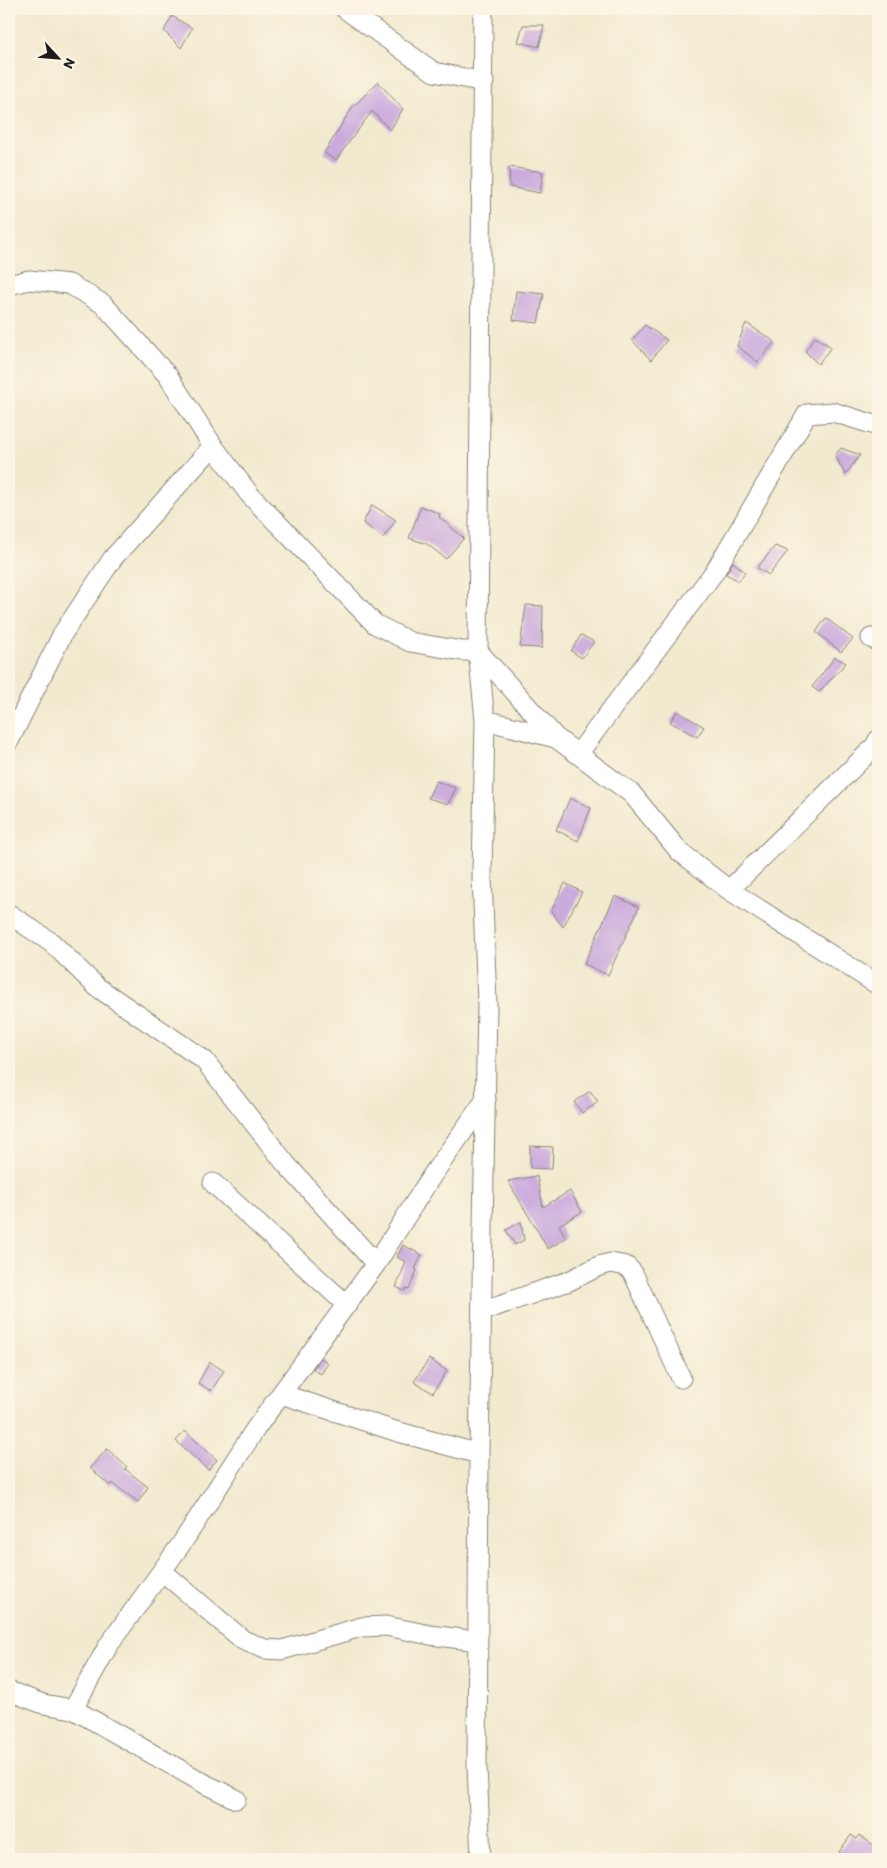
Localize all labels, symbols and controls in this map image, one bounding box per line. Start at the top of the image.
north arrow [32,32,82,82]
text: N [60,56,79,71]

